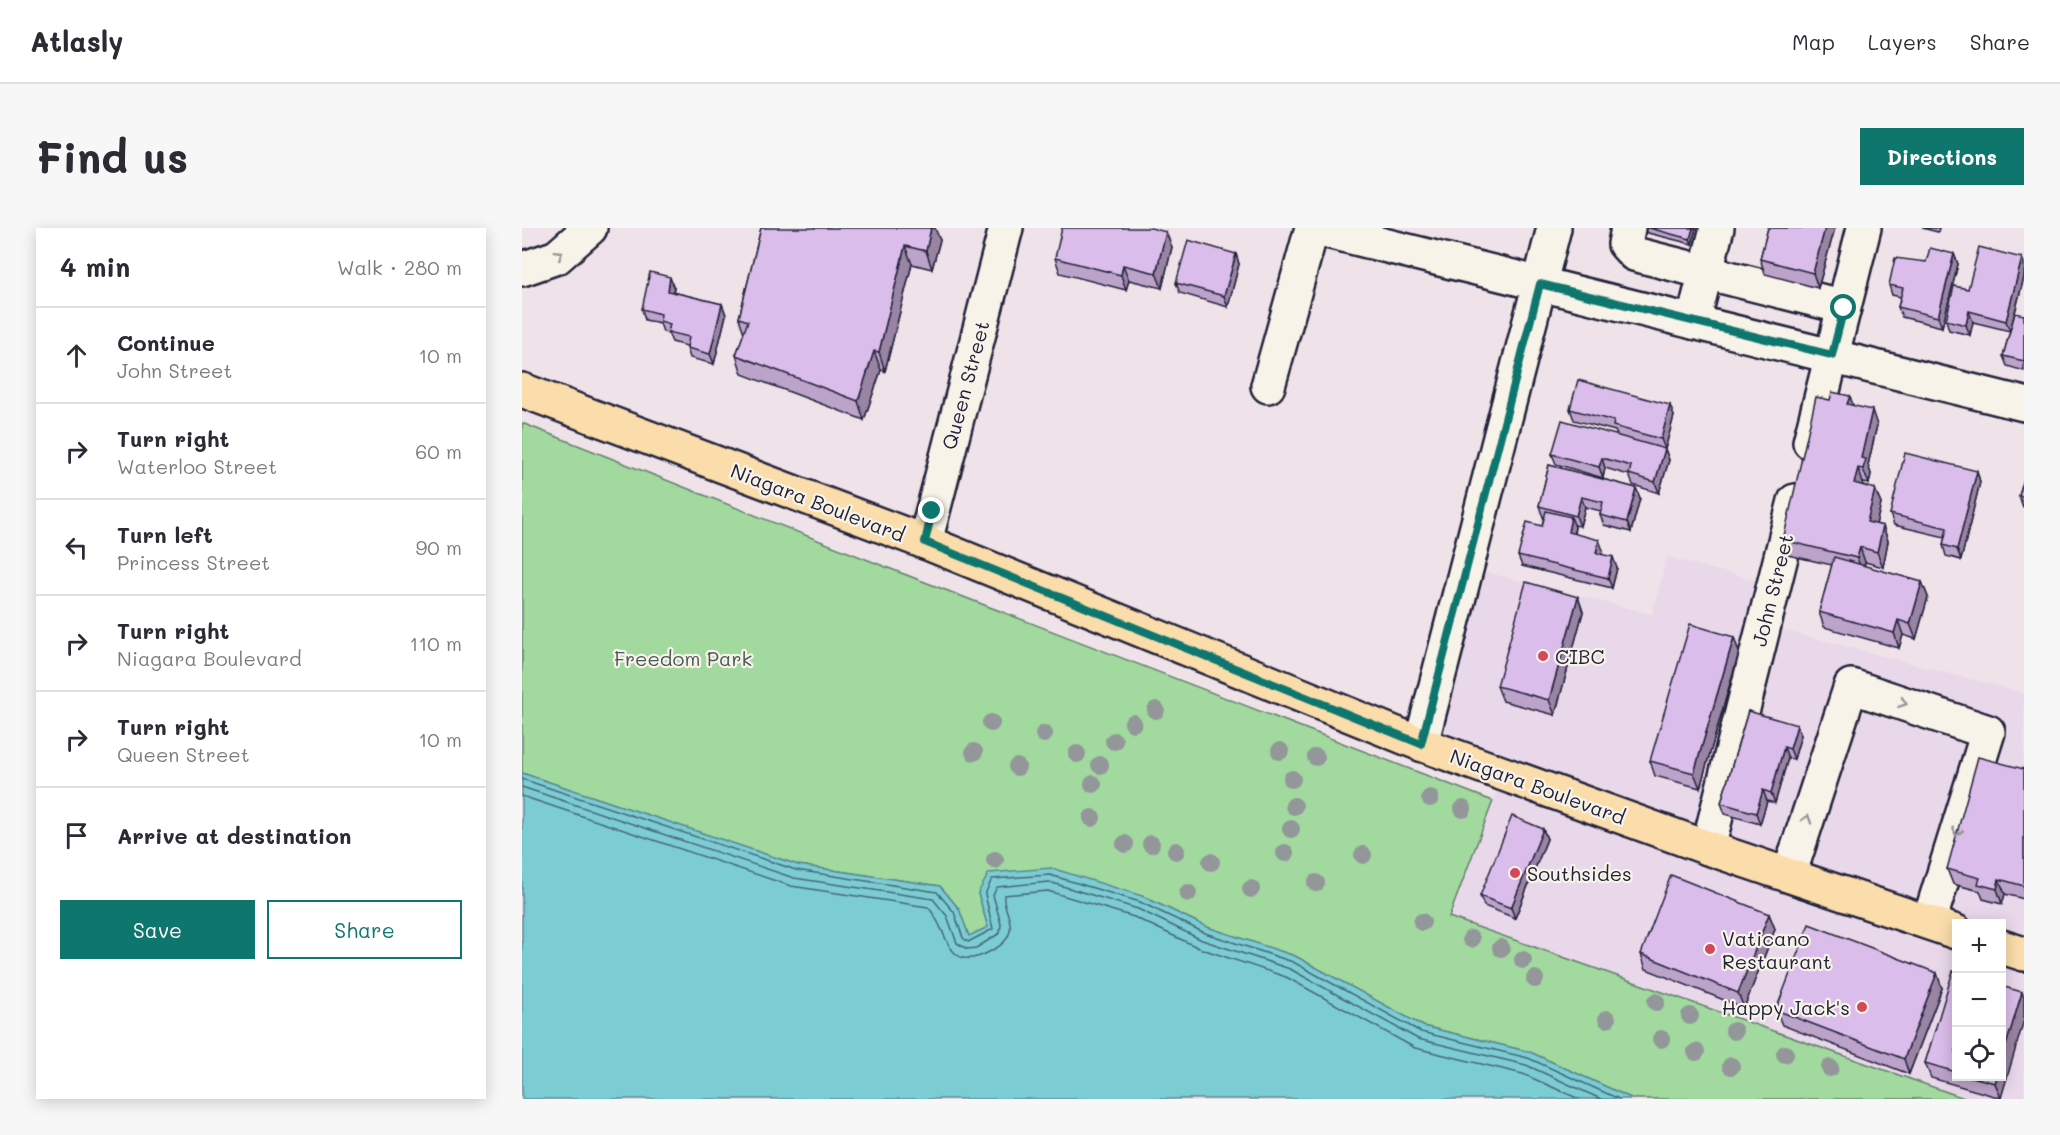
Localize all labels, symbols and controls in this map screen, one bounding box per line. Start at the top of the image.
text: Atlasly [30,23,124,59]
text: Map [1792,28,1835,55]
text: Layers [1868,28,1937,55]
text: Share [1970,28,2030,55]
button: Directions [1860,128,2024,185]
text: Find us [36,129,188,184]
text: 4 min [60,250,130,284]
one-way arrow [553,250,563,262]
text: Walk · 280 m [337,254,462,280]
route start [1830,294,1856,320]
street label: Queen Street [935,318,995,452]
text: Continue [117,328,215,357]
icon: ahead [60,339,93,372]
text: 10 m [418,342,462,368]
text: John Street [117,357,232,383]
text: Turn right [117,424,229,453]
icon: right [60,435,93,468]
text: 60 m [415,438,462,464]
text: Waterloo Street [117,453,277,479]
street label: Niagara Boulevard [727,457,909,547]
route end [918,497,944,523]
text: Turn left [117,520,213,549]
icon: left [60,531,93,564]
street label: John Street [1745,531,1799,649]
text: 90 m [416,534,462,560]
text: Princess Street [117,549,270,575]
text: Turn right [117,616,229,645]
icon: right [60,627,93,660]
text: 110 m [409,630,462,656]
place label: CIBC [1555,643,1605,669]
text: Niagara Boulevard [117,645,302,671]
park label: Freedom Park [614,645,752,671]
marker: CIBC [1536,649,1550,663]
one-way arrow [1897,696,1908,709]
text: Turn right [117,712,229,741]
icon: right [60,723,93,756]
text: 10 m [418,726,462,752]
text: Queen Street [117,741,249,767]
street label: Niagara Boulevard [1447,742,1629,830]
one-way arrow [1800,814,1812,825]
icon: arrive [60,819,93,852]
text: Arrive at destination [117,821,352,850]
one-way arrow [1952,826,1964,837]
place label: Southsides [1527,860,1632,886]
marker: Southsides [1508,866,1522,880]
button: Save [60,900,255,959]
button: Share [267,900,462,959]
map controls [1952,919,2006,1081]
button: + [1952,919,2006,973]
place label: Vaticano Restaurant [1722,925,1832,974]
marker: Vaticano Restaurant [1703,942,1717,956]
button: − [1952,973,2006,1027]
place label: Happy Jack's [1722,994,1850,1020]
marker: Happy Jack's [1855,1000,1869,1014]
button: locate [1952,1027,2006,1081]

